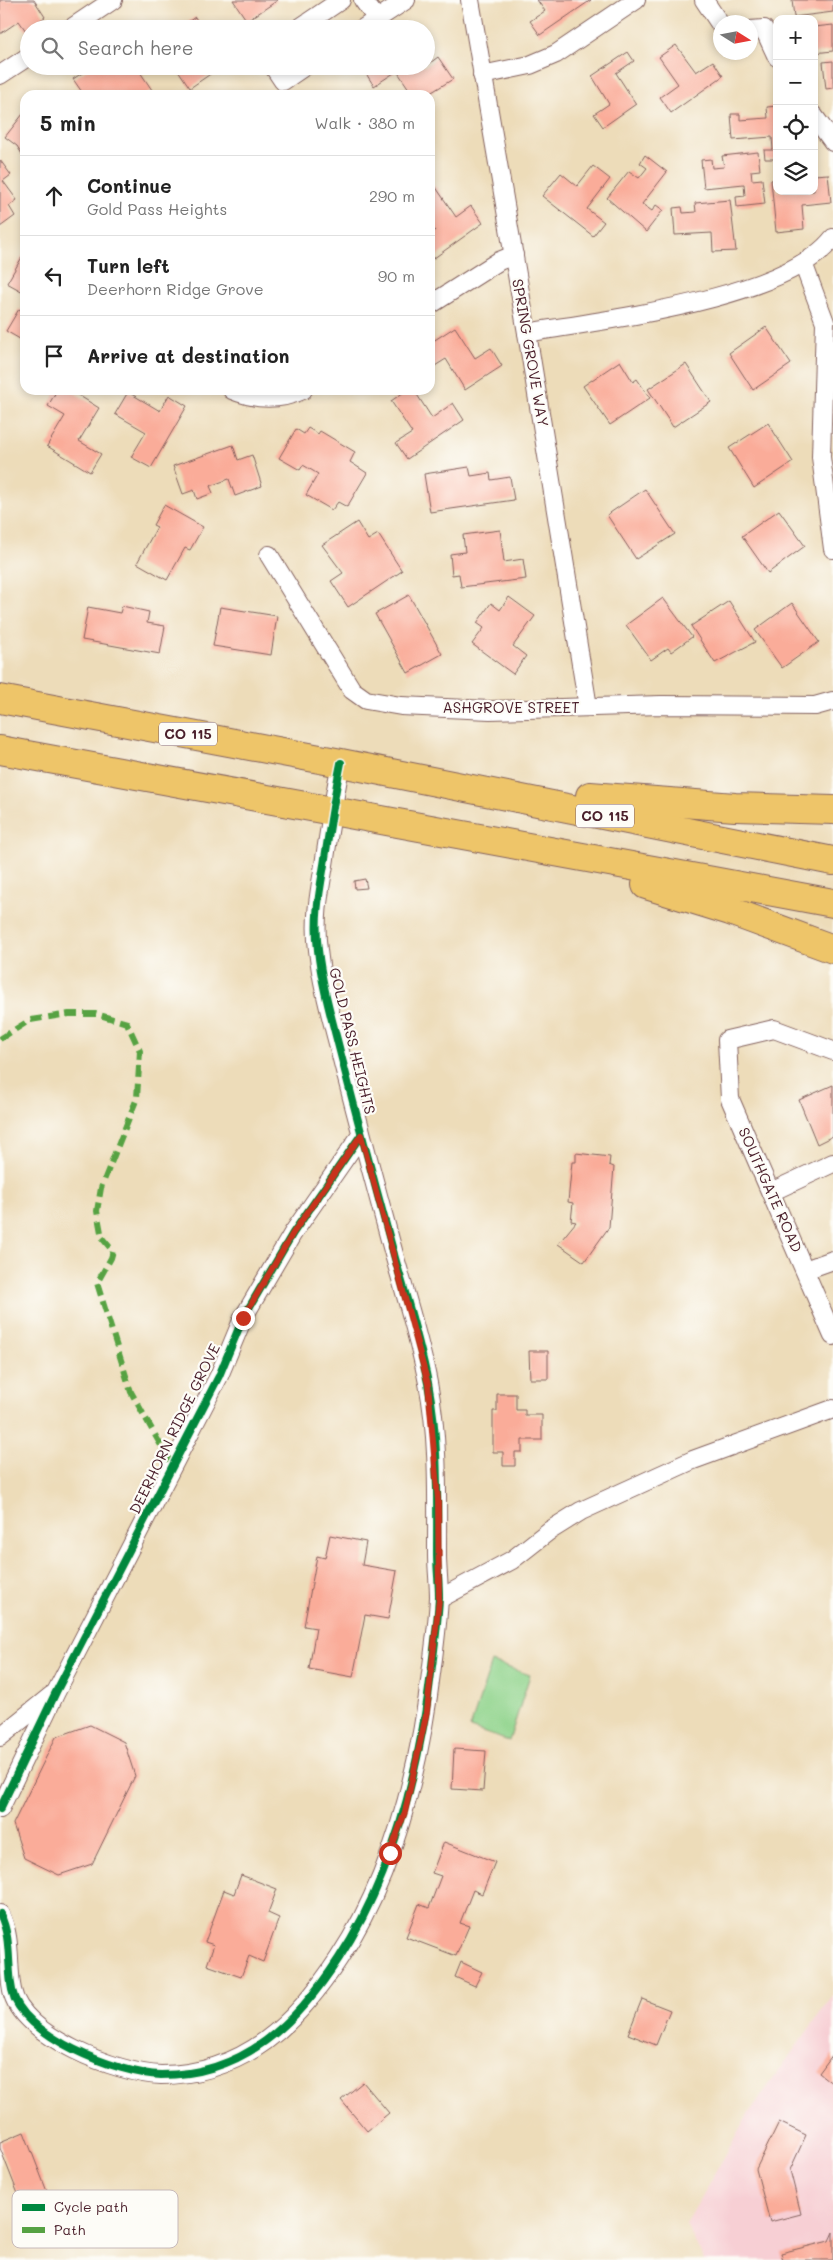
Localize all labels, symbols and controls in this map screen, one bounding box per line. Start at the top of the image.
north arrow [713,15,758,60]
map controls [773,15,818,195]
button: + [773,15,818,60]
search box [20,20,435,75]
icon: search [38,34,66,62]
text: Search here [78,35,194,60]
button: − [773,60,818,105]
button: locate [773,105,818,150]
text: 5 min [40,109,96,136]
text: Walk · 380 m [314,112,415,133]
button: layers [773,150,818,195]
text: Continue [87,173,172,198]
icon: ahead [40,182,68,210]
text: 290 m [369,185,415,206]
text: Gold Pass Heights [87,198,227,219]
text: Turn left [87,253,170,278]
icon: left [40,262,68,290]
text: 90 m [378,265,415,286]
street label: SPRING GROVE WAY [508,277,554,428]
text: Deerhorn Ridge Grove [87,278,264,299]
icon: arrive [40,342,68,370]
text: Arrive at destination [87,343,290,368]
street label: ASHGROVE STREET [442,697,580,717]
road number: CO 115 [159,722,217,746]
road number: CO 115 [576,804,634,828]
street label: GOLD PASS HEIGHTS [325,965,381,1116]
street label: SOUTHGATE ROAD [734,1124,807,1255]
route end [232,1307,255,1330]
street label: DEERHORN RIDGE GROVE [124,1340,224,1517]
route start [379,1842,402,1865]
legend [12,2190,178,2248]
text: Cycle path [54,2197,128,2216]
text: Path [54,2220,85,2239]

